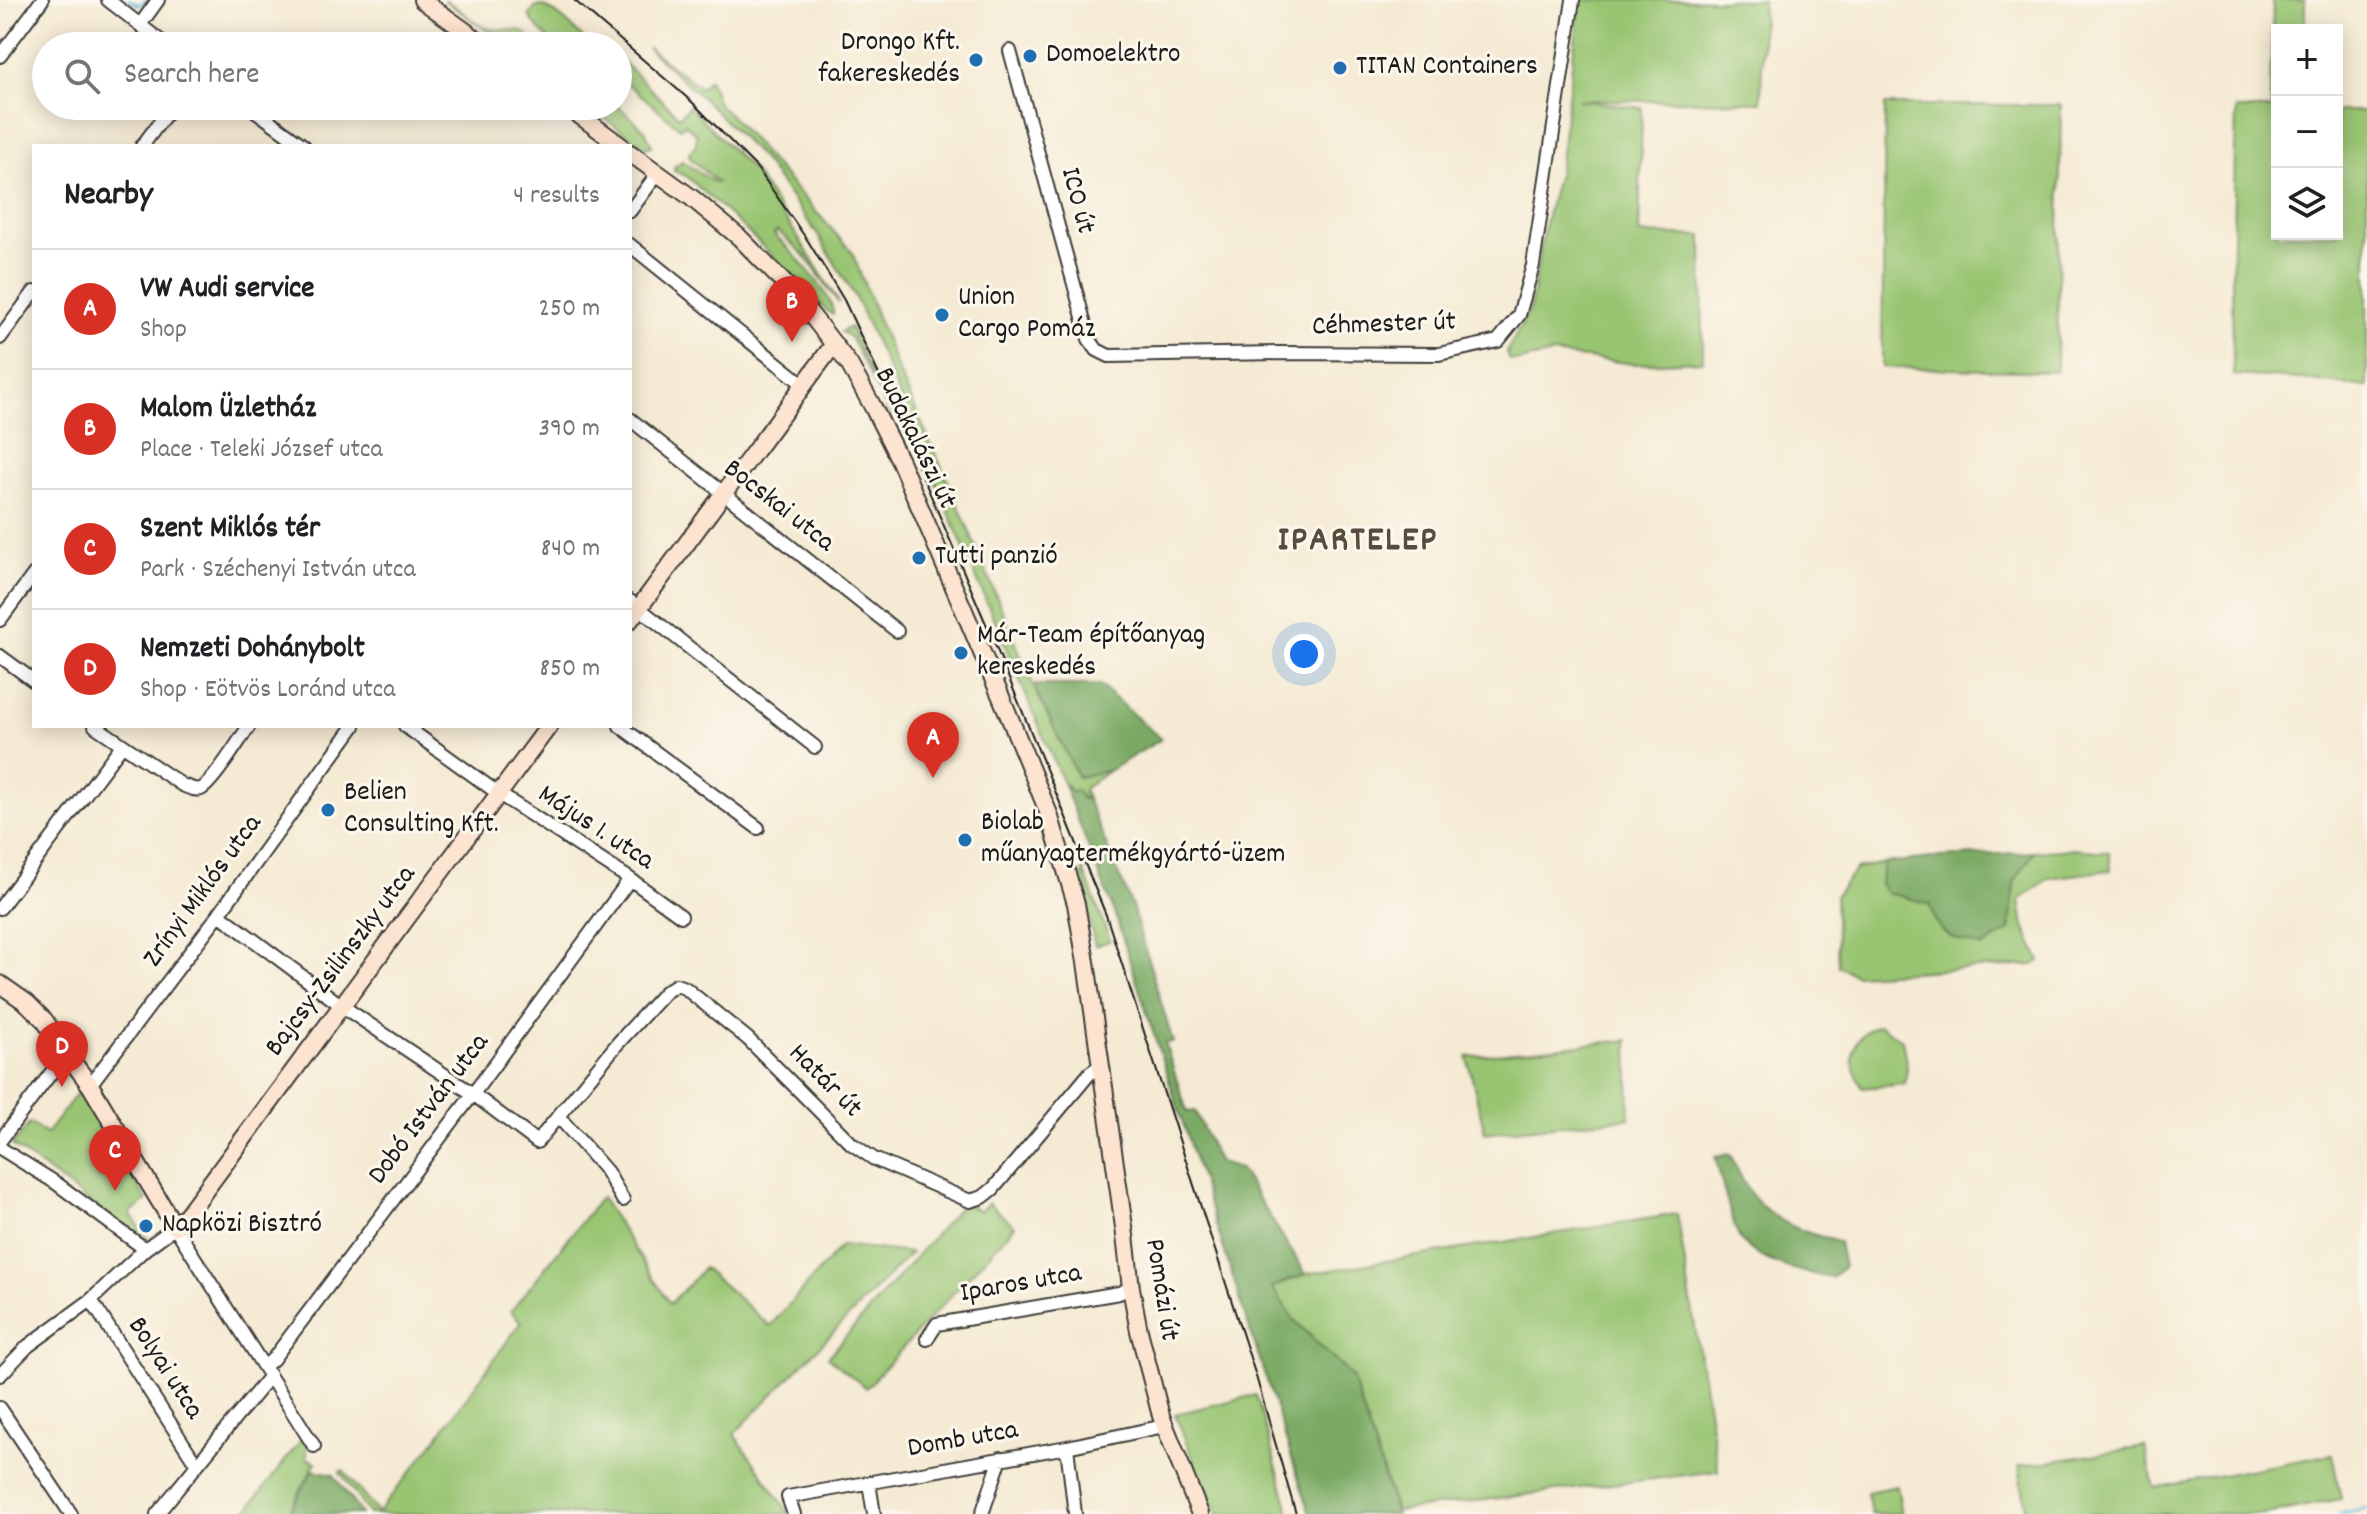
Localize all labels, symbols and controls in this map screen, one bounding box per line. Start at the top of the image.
place label: Drongo Kft. fakereskedés [818,24,960,96]
map controls [2271,24,2343,240]
button: + [2271,24,2343,96]
search box [32,32,632,120]
place label: Domoelektro [1046,36,1181,76]
marker: Domoelektro [1021,47,1039,65]
place label: TITAN Containers [1356,48,1538,88]
marker: Drongo Kft. fakereskedés [967,51,985,69]
icon: search [60,54,104,98]
text: Search here [124,55,260,98]
marker: TITAN Containers [1331,59,1349,77]
button: − [2271,96,2343,168]
street label: ICO út [1048,163,1104,239]
button: layers [2271,168,2343,240]
text: Nearby [64,172,153,221]
text: 4 results [513,178,600,215]
text: VW Audi service [140,269,314,312]
pin: B [766,276,818,342]
place label: Union Cargo Pomáz [958,279,1096,351]
text: A [83,291,97,328]
text: 250 m [539,291,600,328]
street label: Céhmester út [1311,304,1457,348]
marker: Union Cargo Pomáz [933,306,951,324]
text: Shop [140,312,187,349]
street label: Budakalászi út [862,361,966,517]
text: Malom Üzletház [140,389,316,432]
text: B [84,411,96,448]
text: 390 m [539,411,600,448]
text: Place · Teleki József utca [140,432,383,469]
street label: Bocskai utca [714,451,843,564]
text: Szent Miklós tér [140,509,320,552]
district label: IPARTELEP [1278,516,1438,568]
text: C [84,531,96,568]
text: 840 m [541,531,600,568]
place label: Tutti panzió [935,538,1058,578]
marker: Tutti panzió [910,549,928,567]
text: Park · Széchenyi István utca [140,552,416,589]
place label: Már-Team építőanyag kereskedés [977,617,1205,689]
text: Nemzeti Dohánybolt [140,629,365,672]
your location [1284,634,1324,674]
marker: Már-Team építőanyag kereskedés [952,644,970,662]
text: D [83,651,97,688]
text: 850 m [540,651,600,688]
text: Shop · Eötvös Loránd utca [140,672,396,709]
pin: A [907,712,959,778]
place label: Belien Consulting Kft. [344,774,499,846]
street label: Május 1. utca [529,776,662,882]
marker: Belien Consulting Kft. [319,801,337,819]
place label: Biolab műanyagtermékgyártó-üzem [981,804,1286,876]
street label: Zrínyi Miklós utca [135,806,274,977]
marker: Biolab műanyagtermékgyártó-üzem [956,831,974,849]
street label: Bajcsy-Zsilinszky utca [257,857,428,1066]
pin: D [36,1021,88,1087]
street label: Dobó István utca [360,1025,501,1194]
street label: Határ út [778,1036,870,1128]
pin: C [89,1125,141,1191]
place label: Napközi Bisztró [162,1206,322,1246]
marker: Napközi Bisztró [137,1217,155,1235]
street label: Pomázi út [1132,1236,1188,1344]
street label: Iparos utca [957,1255,1086,1315]
street label: Bolyai utca [116,1310,213,1429]
street label: Domb utca [905,1411,1022,1470]

